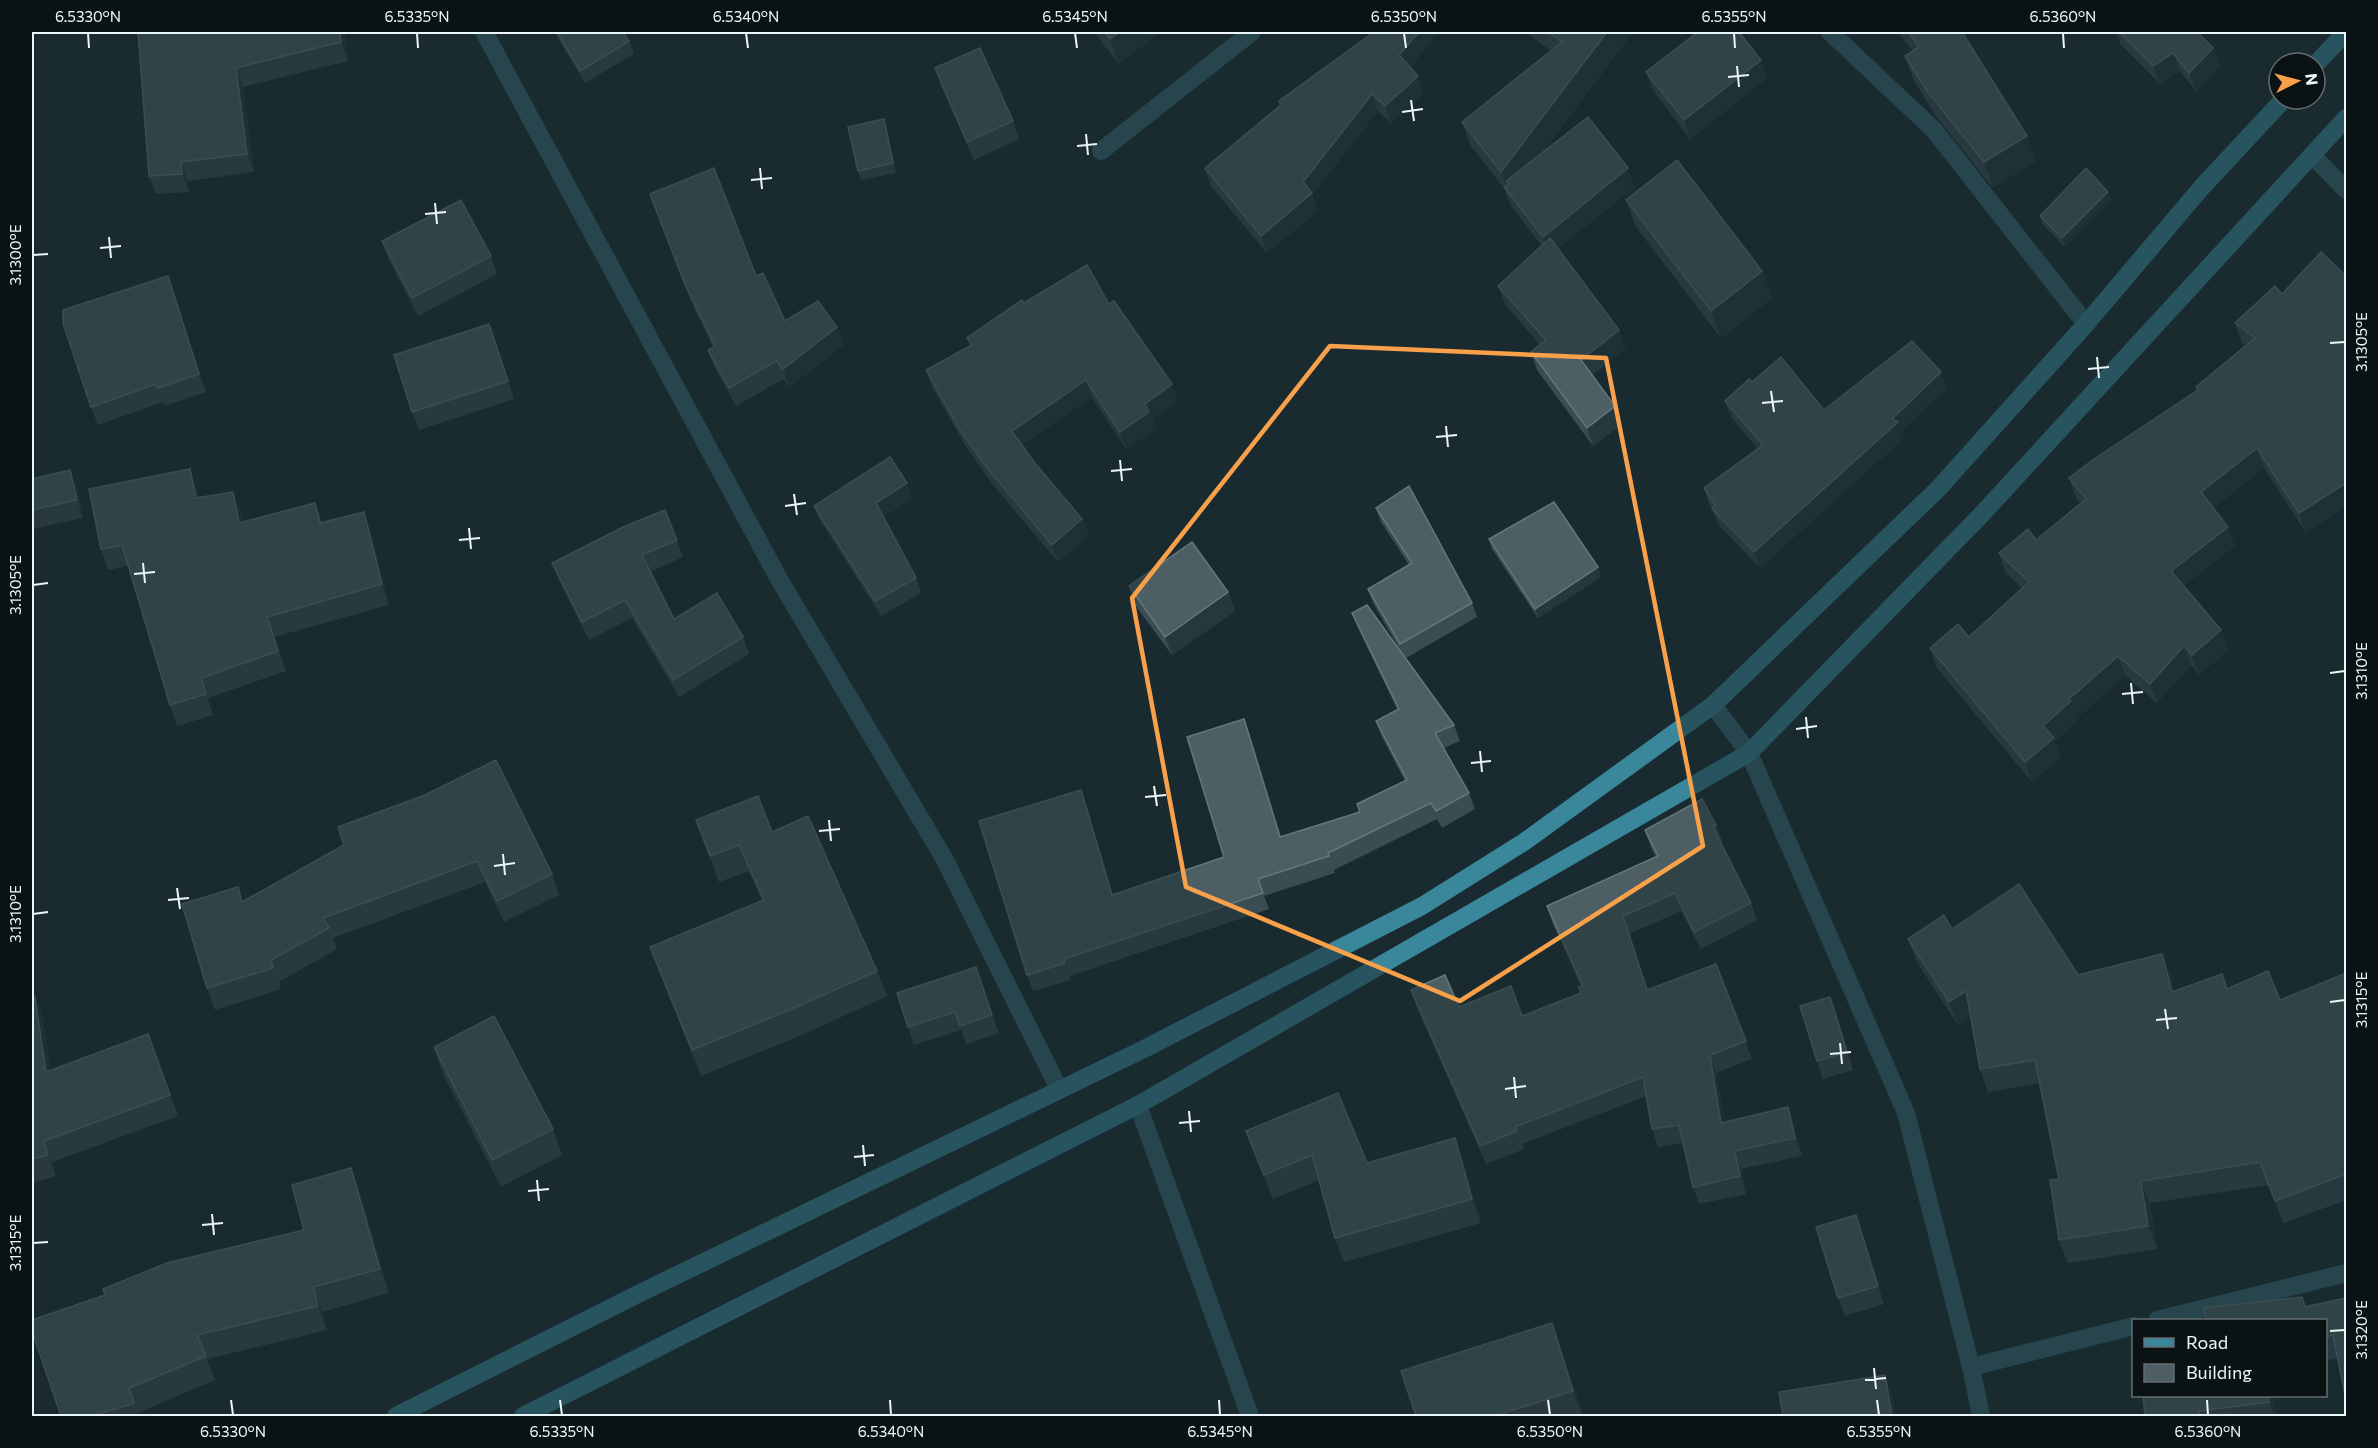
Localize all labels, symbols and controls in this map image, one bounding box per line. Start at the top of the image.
text: 6.5330°N [55,7,121,25]
text: 6.5335°N [384,7,450,25]
text: 6.5340°N [713,7,779,25]
text: 6.5345°N [1042,7,1108,25]
text: 6.5350°N [1371,7,1437,25]
text: 6.5355°N [1701,7,1767,25]
text: 6.5360°N [2030,7,2096,25]
north arrow [2267,51,2327,111]
text: N [2302,72,2322,86]
text: 3.1300°E [6,224,24,286]
text: 3.1305°E [2352,312,2370,372]
text: 3.1305°E [6,555,24,615]
text: 3.1310°E [2352,642,2370,700]
text: 3.1310°E [6,885,24,943]
text: 3.1315°E [2352,972,2370,1028]
text: 3.1315°E [6,1215,24,1271]
text: 3.1320°E [2352,1300,2370,1360]
legend [2132,1319,2327,1397]
text: Road [2186,1331,2228,1353]
text: Building [2186,1361,2252,1383]
text: 6.5330°N [200,1422,266,1440]
text: 6.5335°N [529,1422,595,1440]
text: 6.5340°N [858,1422,924,1440]
text: 6.5345°N [1187,1422,1253,1440]
text: 6.5350°N [1517,1422,1583,1440]
text: 6.5355°N [1846,1422,1912,1440]
text: 6.5360°N [2175,1422,2241,1440]

